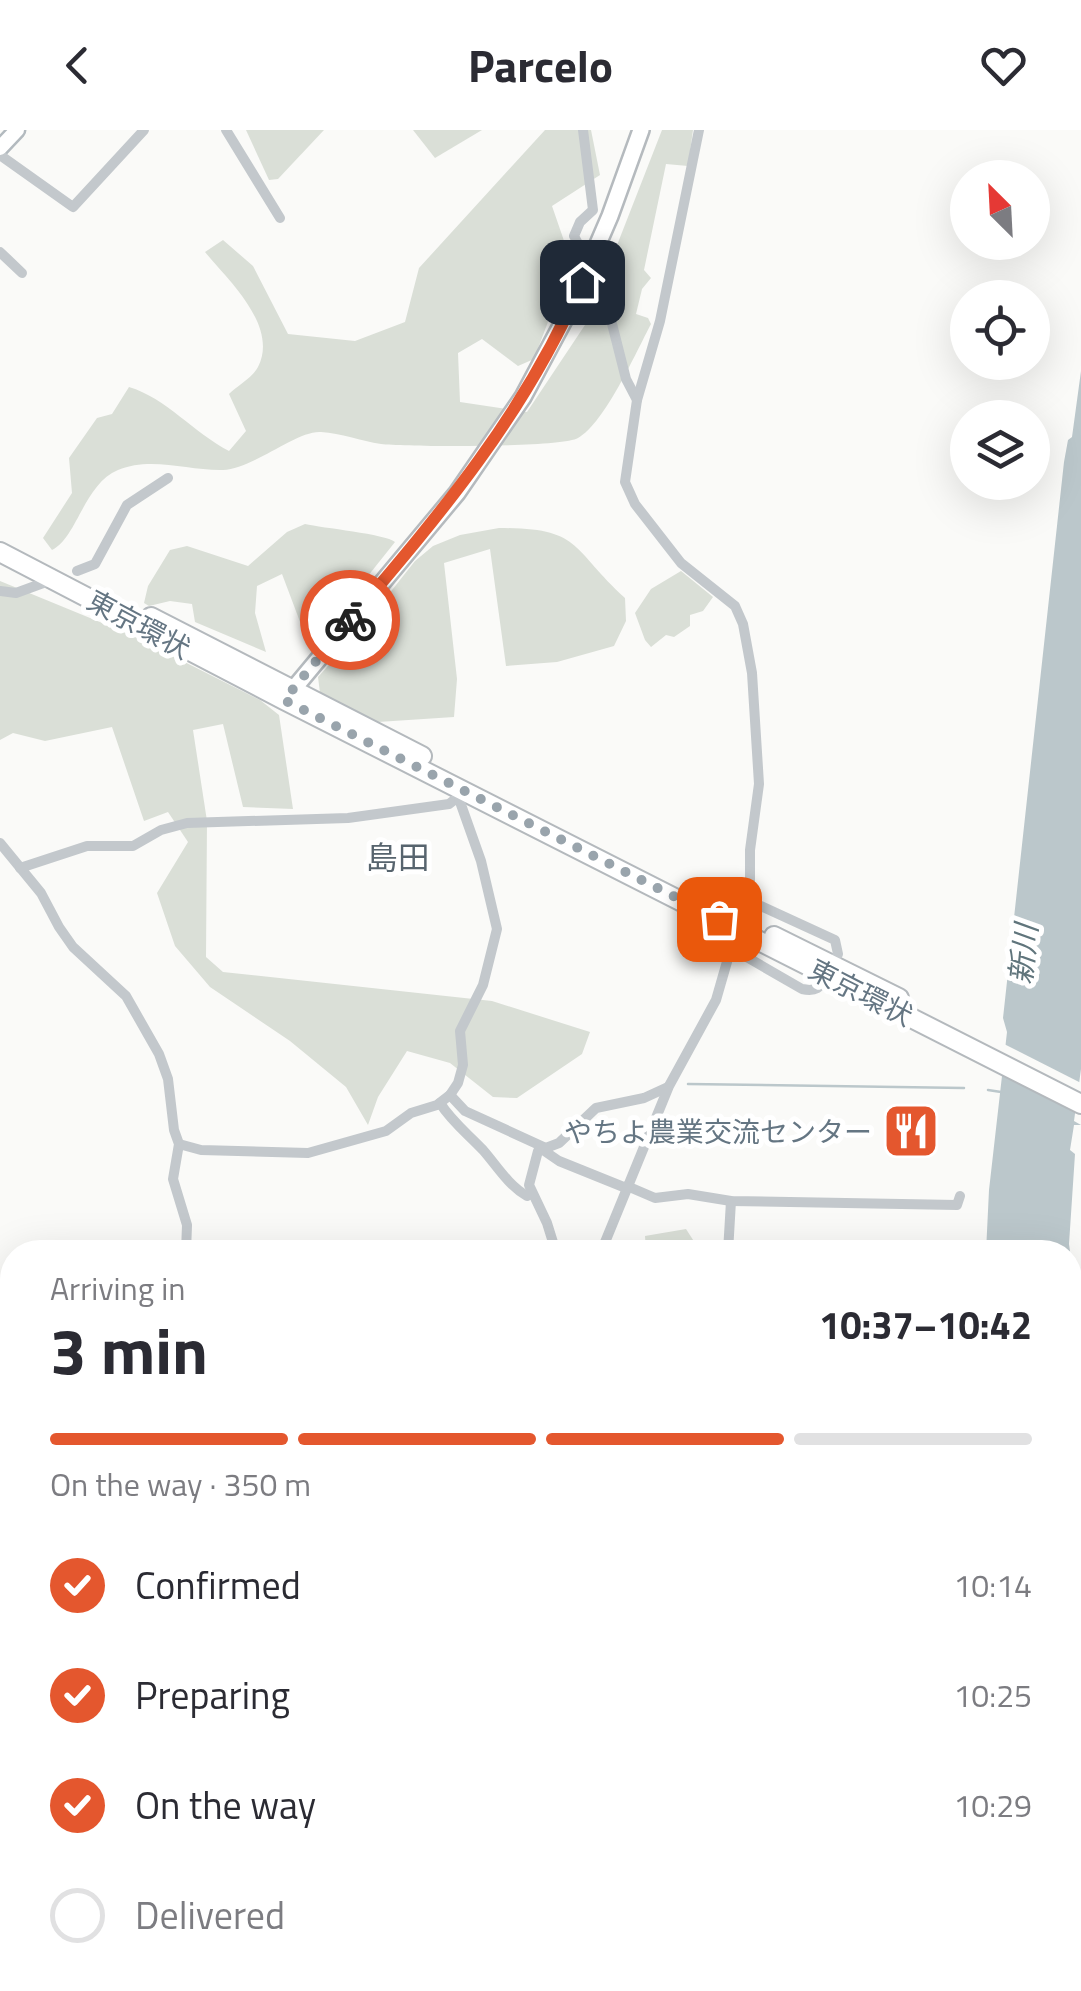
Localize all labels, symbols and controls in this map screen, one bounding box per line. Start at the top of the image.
text: Parcelo [468,31,613,99]
icon: back [50,38,105,93]
icon: heart [976,38,1031,93]
north arrow [950,160,1050,260]
map controls [950,160,1050,500]
pin [540,240,625,325]
icon: home [555,255,610,310]
button: locate [950,280,1050,380]
button: layers [950,400,1050,500]
courier [300,570,400,670]
street label: 東京環状 [79,579,199,669]
icon: bike [323,593,378,648]
district label: 島田 [366,833,430,881]
pin [677,877,762,962]
icon: bag [692,892,747,947]
water label: 新川 [997,919,1049,986]
street label: 東京環状 [801,947,921,1037]
restaurant icon: やちよ農業交流センター [881,1101,941,1161]
place label: やちよ農業交流センター [564,1110,872,1153]
text: Arriving in [50,1264,186,1312]
text: 10:37–10:42 [819,1296,1032,1354]
text: 3 min [50,1300,208,1399]
text: On the way · 350 m [50,1460,311,1508]
text: Confirmed [135,1556,301,1614]
icon: check [50,1558,105,1613]
text: 10:14 [953,1561,1032,1609]
text: Preparing [135,1666,290,1724]
icon: check [50,1668,105,1723]
text: 10:25 [953,1671,1032,1719]
text: On the way [135,1776,316,1834]
icon: check [50,1778,105,1833]
text: 10:29 [953,1781,1032,1829]
text: Delivered [135,1886,285,1944]

